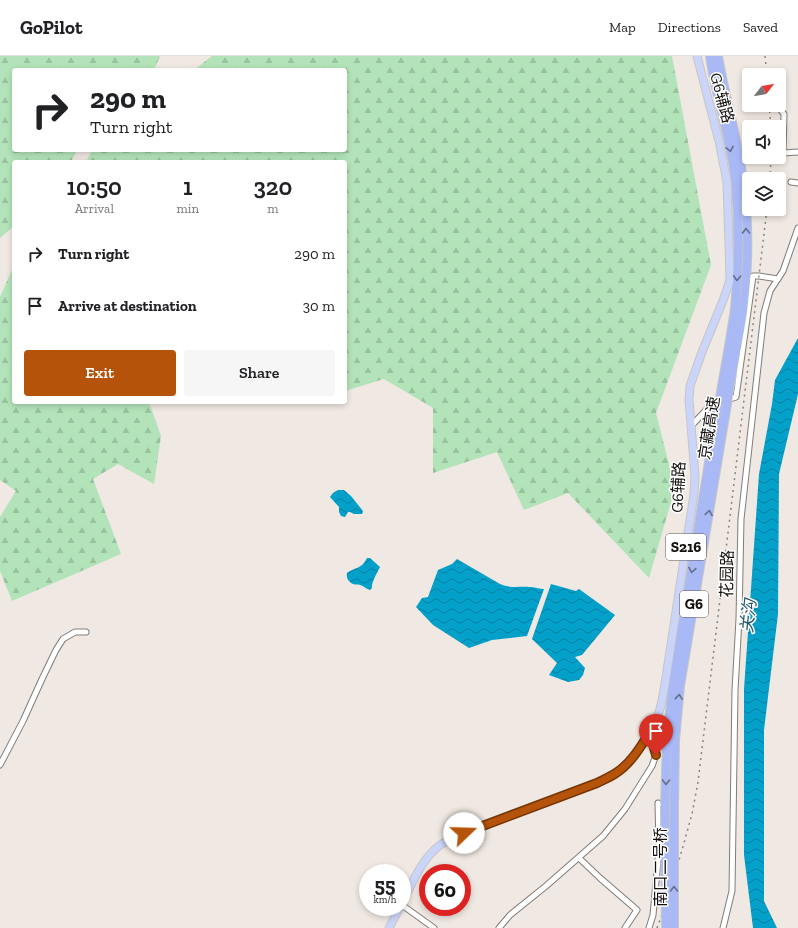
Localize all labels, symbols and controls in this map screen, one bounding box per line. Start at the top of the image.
text: GoPilot [20,16,82,39]
text: Map [609,19,636,36]
text: Directions [658,19,721,36]
text: Saved [743,19,778,36]
north arrow [742,68,786,112]
map controls [742,68,786,216]
street label: G6辅路 [706,71,738,125]
text: 290 m [90,82,166,115]
icon: right [24,84,76,136]
text: Turn right [90,116,172,138]
button: sound [742,120,786,164]
one-way arrow [725,146,733,152]
text: 10:50 [67,172,122,201]
text: 1 [183,172,192,201]
text: 320 [253,172,292,201]
button: layers [742,172,786,216]
text: Arrival [75,201,114,216]
text: min [177,201,199,216]
text: m [267,201,279,216]
one-way arrow [742,228,750,234]
icon: right [24,243,46,265]
text: Turn right [58,245,129,263]
text: 290 m [294,245,335,263]
one-way arrow [733,275,741,281]
icon: arrive [24,295,46,317]
text: Arrive at destination [58,297,197,315]
text: 30 m [303,297,335,315]
button: Exit [24,350,176,396]
button: Share [184,350,335,396]
street label: 京藏高速 [695,395,723,461]
street label: G6辅路 [667,461,689,513]
one-way arrow [704,510,713,517]
road number: S216 [666,534,706,560]
street label: 花园路 [717,550,737,598]
one-way arrow [688,567,696,573]
road number: G6 [680,591,708,617]
water label: 关沟 [736,596,760,634]
one-way arrow [674,694,683,700]
pin [639,714,673,755]
icon: arrive [645,720,667,742]
one-way arrow [662,779,670,785]
position arrow [443,812,485,854]
street label: 南口二号桥 [651,827,670,907]
speed limit sign: 60 [419,864,471,916]
text: 55 [375,873,395,897]
one-way arrow [670,886,678,892]
text: km/h [374,894,396,906]

